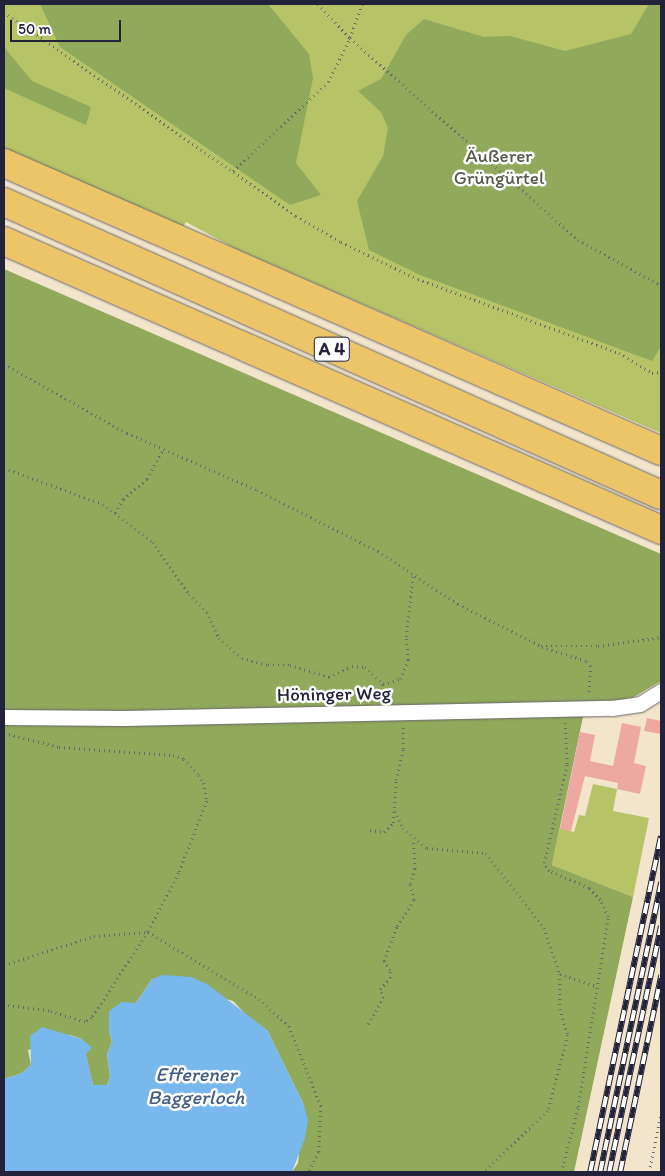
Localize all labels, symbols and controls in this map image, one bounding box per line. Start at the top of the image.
scale bar [12,10,124,42]
text: 50 m [18,20,51,38]
park label: Äußerer Grüngürtel [454,145,544,189]
road number: A 4 [313,334,351,364]
street label: Höninger Weg [277,682,391,706]
water label: Efferener Baggerloch [148,1063,244,1110]

